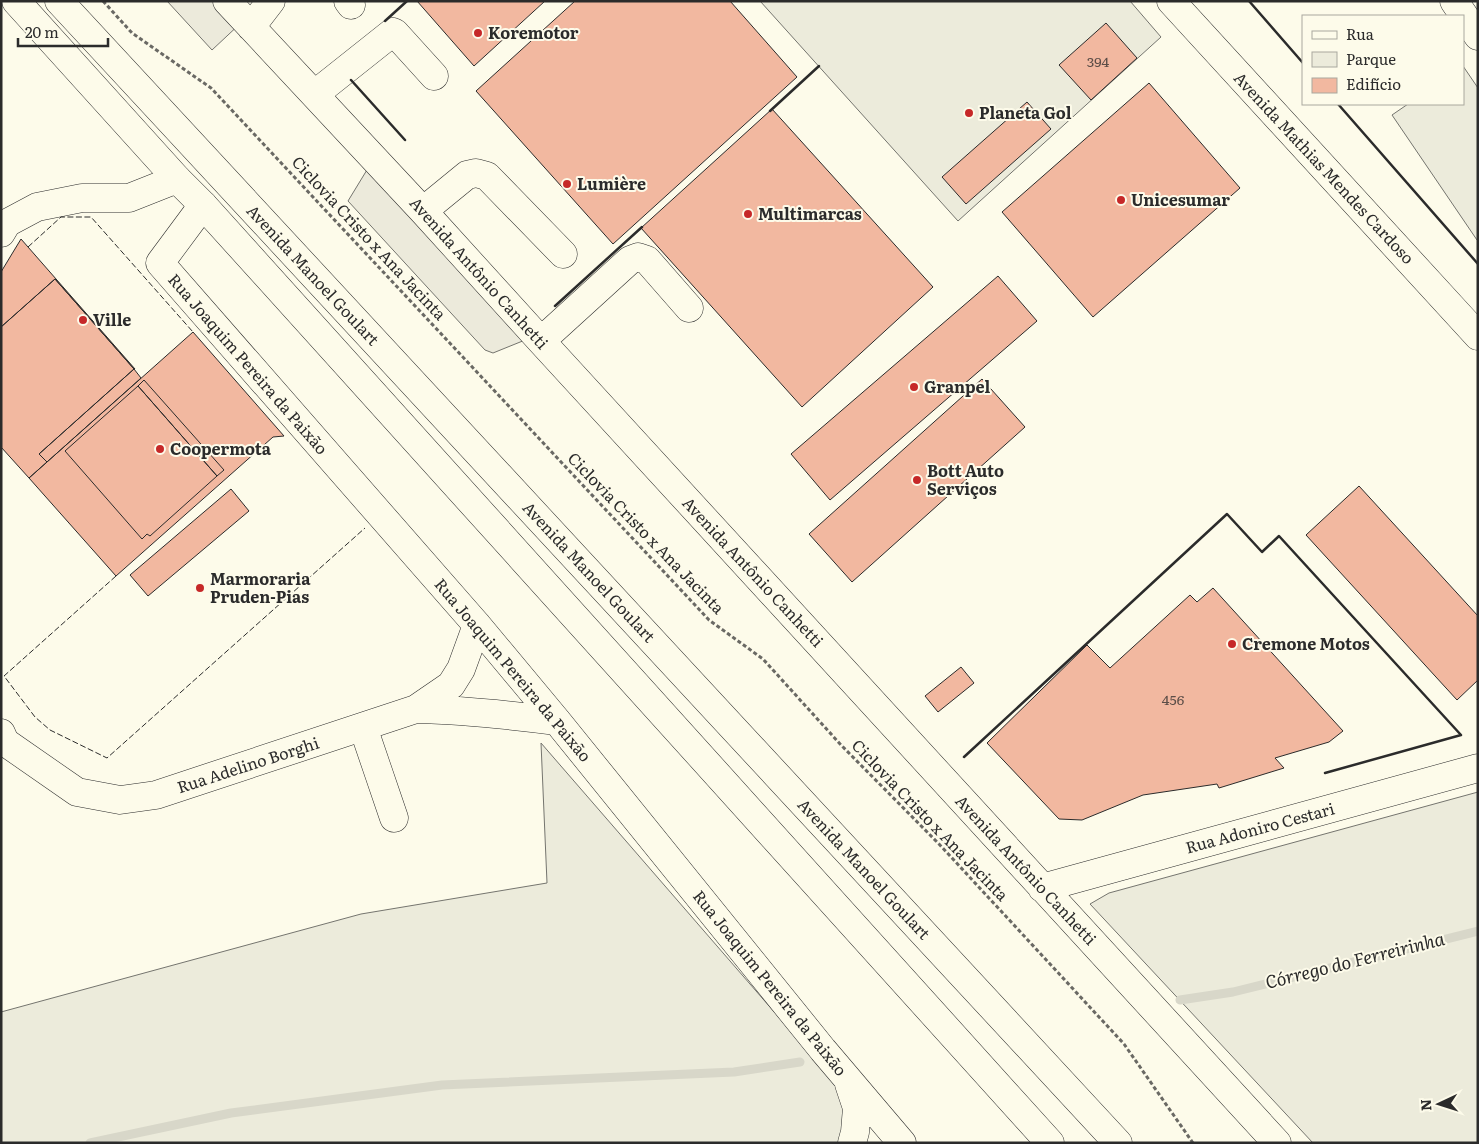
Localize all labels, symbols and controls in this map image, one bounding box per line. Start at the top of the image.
scale bar [18,15,108,47]
legend [1302,15,1464,105]
text: 20 m [25,20,59,43]
place label: Koremotor [488,20,579,44]
text: Rua [1346,22,1375,45]
marker: Koremotor [472,27,484,39]
text: Parque [1346,47,1396,70]
house number: 394 [1087,51,1110,71]
street label: Avenida Mathias Mendes Cardoso [1229,66,1420,269]
text: Edifício [1346,72,1401,95]
place label: Planeta Gol [979,100,1072,124]
marker: Planeta Gol [963,107,975,119]
street label: Ciclovia Cristo x Ana Jacinta [287,150,453,325]
place label: Lumière [577,171,646,195]
marker: Lumière [561,178,573,190]
place label: Unicesumar [1131,187,1230,211]
street label: Avenida Antônio Canhetti [405,191,555,354]
marker: Unicesumar [1115,194,1127,206]
street label: Avenida Manoel Goulart [242,198,386,351]
place label: Multimarcas [758,201,862,225]
marker: Multimarcas [742,208,754,220]
street label: Rua Joaquim Pereira da Paixão [163,268,334,459]
place label: Ville [93,307,131,331]
marker: Ville [77,314,89,326]
place label: Granpel [924,374,990,398]
marker: Granpel [908,381,920,393]
place label: Coopermota [170,436,272,460]
marker: Coopermota [154,443,166,455]
street label: Ciclovia Cristo x Ana Jacinta [563,446,731,619]
place label: Bott Auto Serviços [927,458,1004,500]
marker: Bott Auto Serviços [911,474,923,486]
street label: Avenida Antônio Canhetti [678,491,830,652]
street label: Avenida Manoel Goulart [518,495,662,648]
place label: Marmoraria Pruden-Pias [210,566,311,608]
street label: Rua Joaquim Pereira da Paixão [430,572,598,766]
marker: Marmoraria Pruden-Pias [194,582,206,594]
place label: Cremone Motos [1242,631,1370,655]
marker: Cremone Motos [1226,638,1238,650]
house number: 456 [1162,689,1185,709]
street label: Rua Adelino Borghi [174,730,322,798]
street label: Ciclovia Cristo x Ana Jacinta [847,733,1015,906]
street label: Avenida Antônio Canhetti [951,789,1103,950]
street label: Avenida Manoel Goulart [793,792,937,945]
street label: Rua Adoniro Cestari [1183,796,1337,858]
street label: Rua Joaquim Pereira da Paixão [688,884,853,1080]
water label: Córrego do Ferreirinha [1262,924,1448,995]
north arrow [1414,1079,1464,1129]
text: N [1415,1098,1435,1112]

